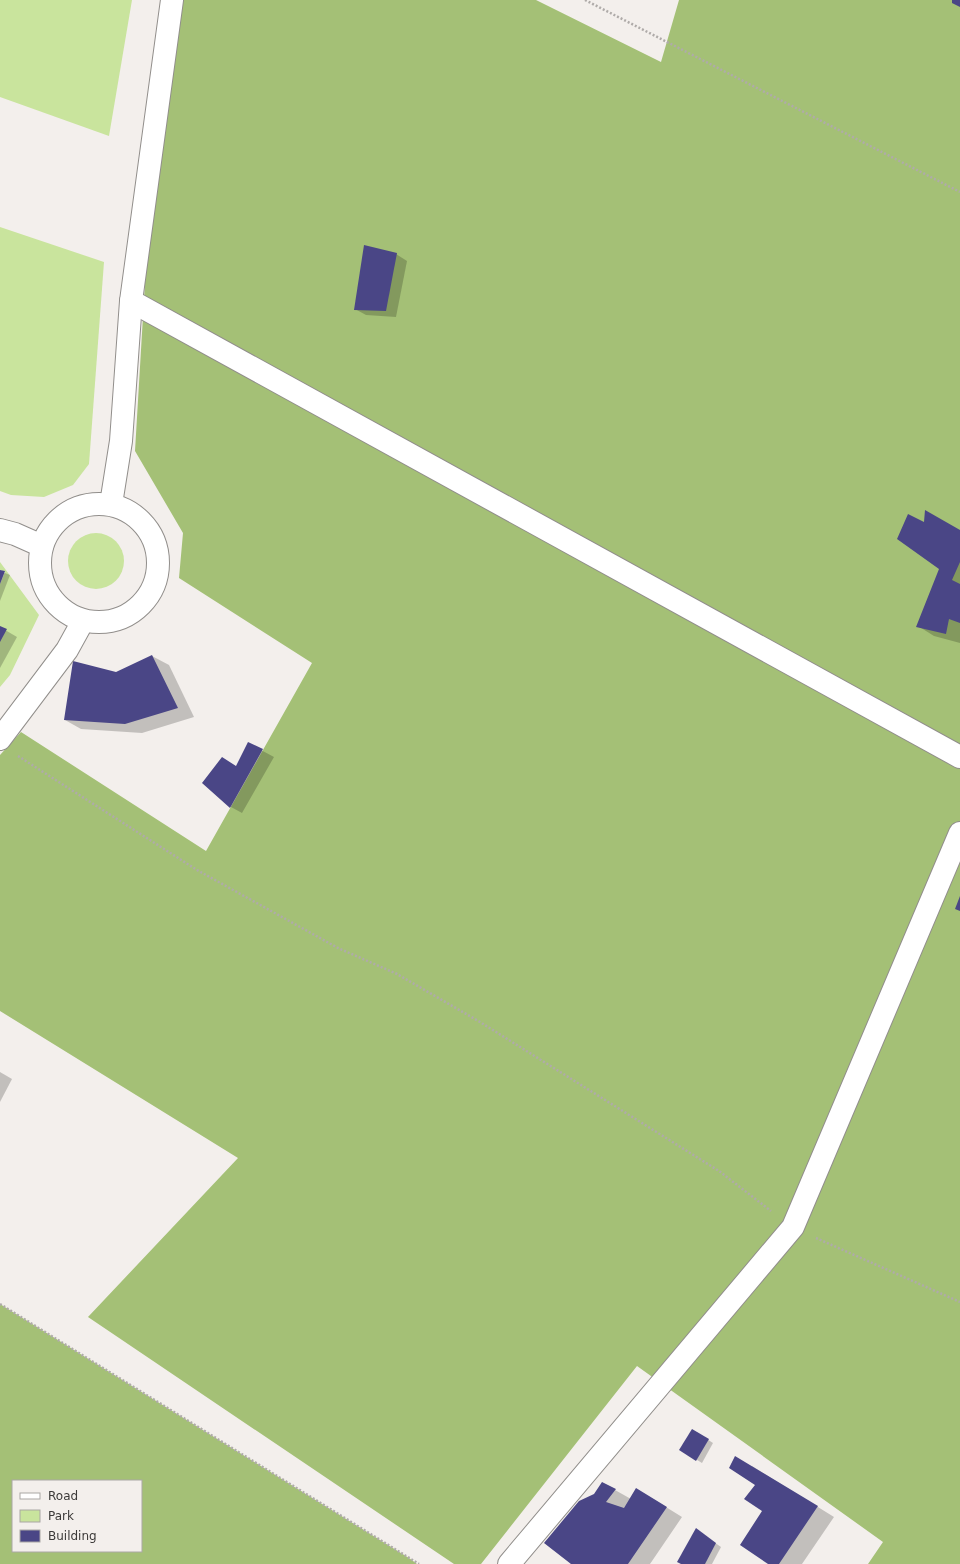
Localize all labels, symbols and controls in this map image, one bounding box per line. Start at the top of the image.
legend [12,1480,142,1552]
text: Road [48,1489,78,1503]
text: Park [48,1509,74,1523]
text: Building [48,1529,97,1543]

